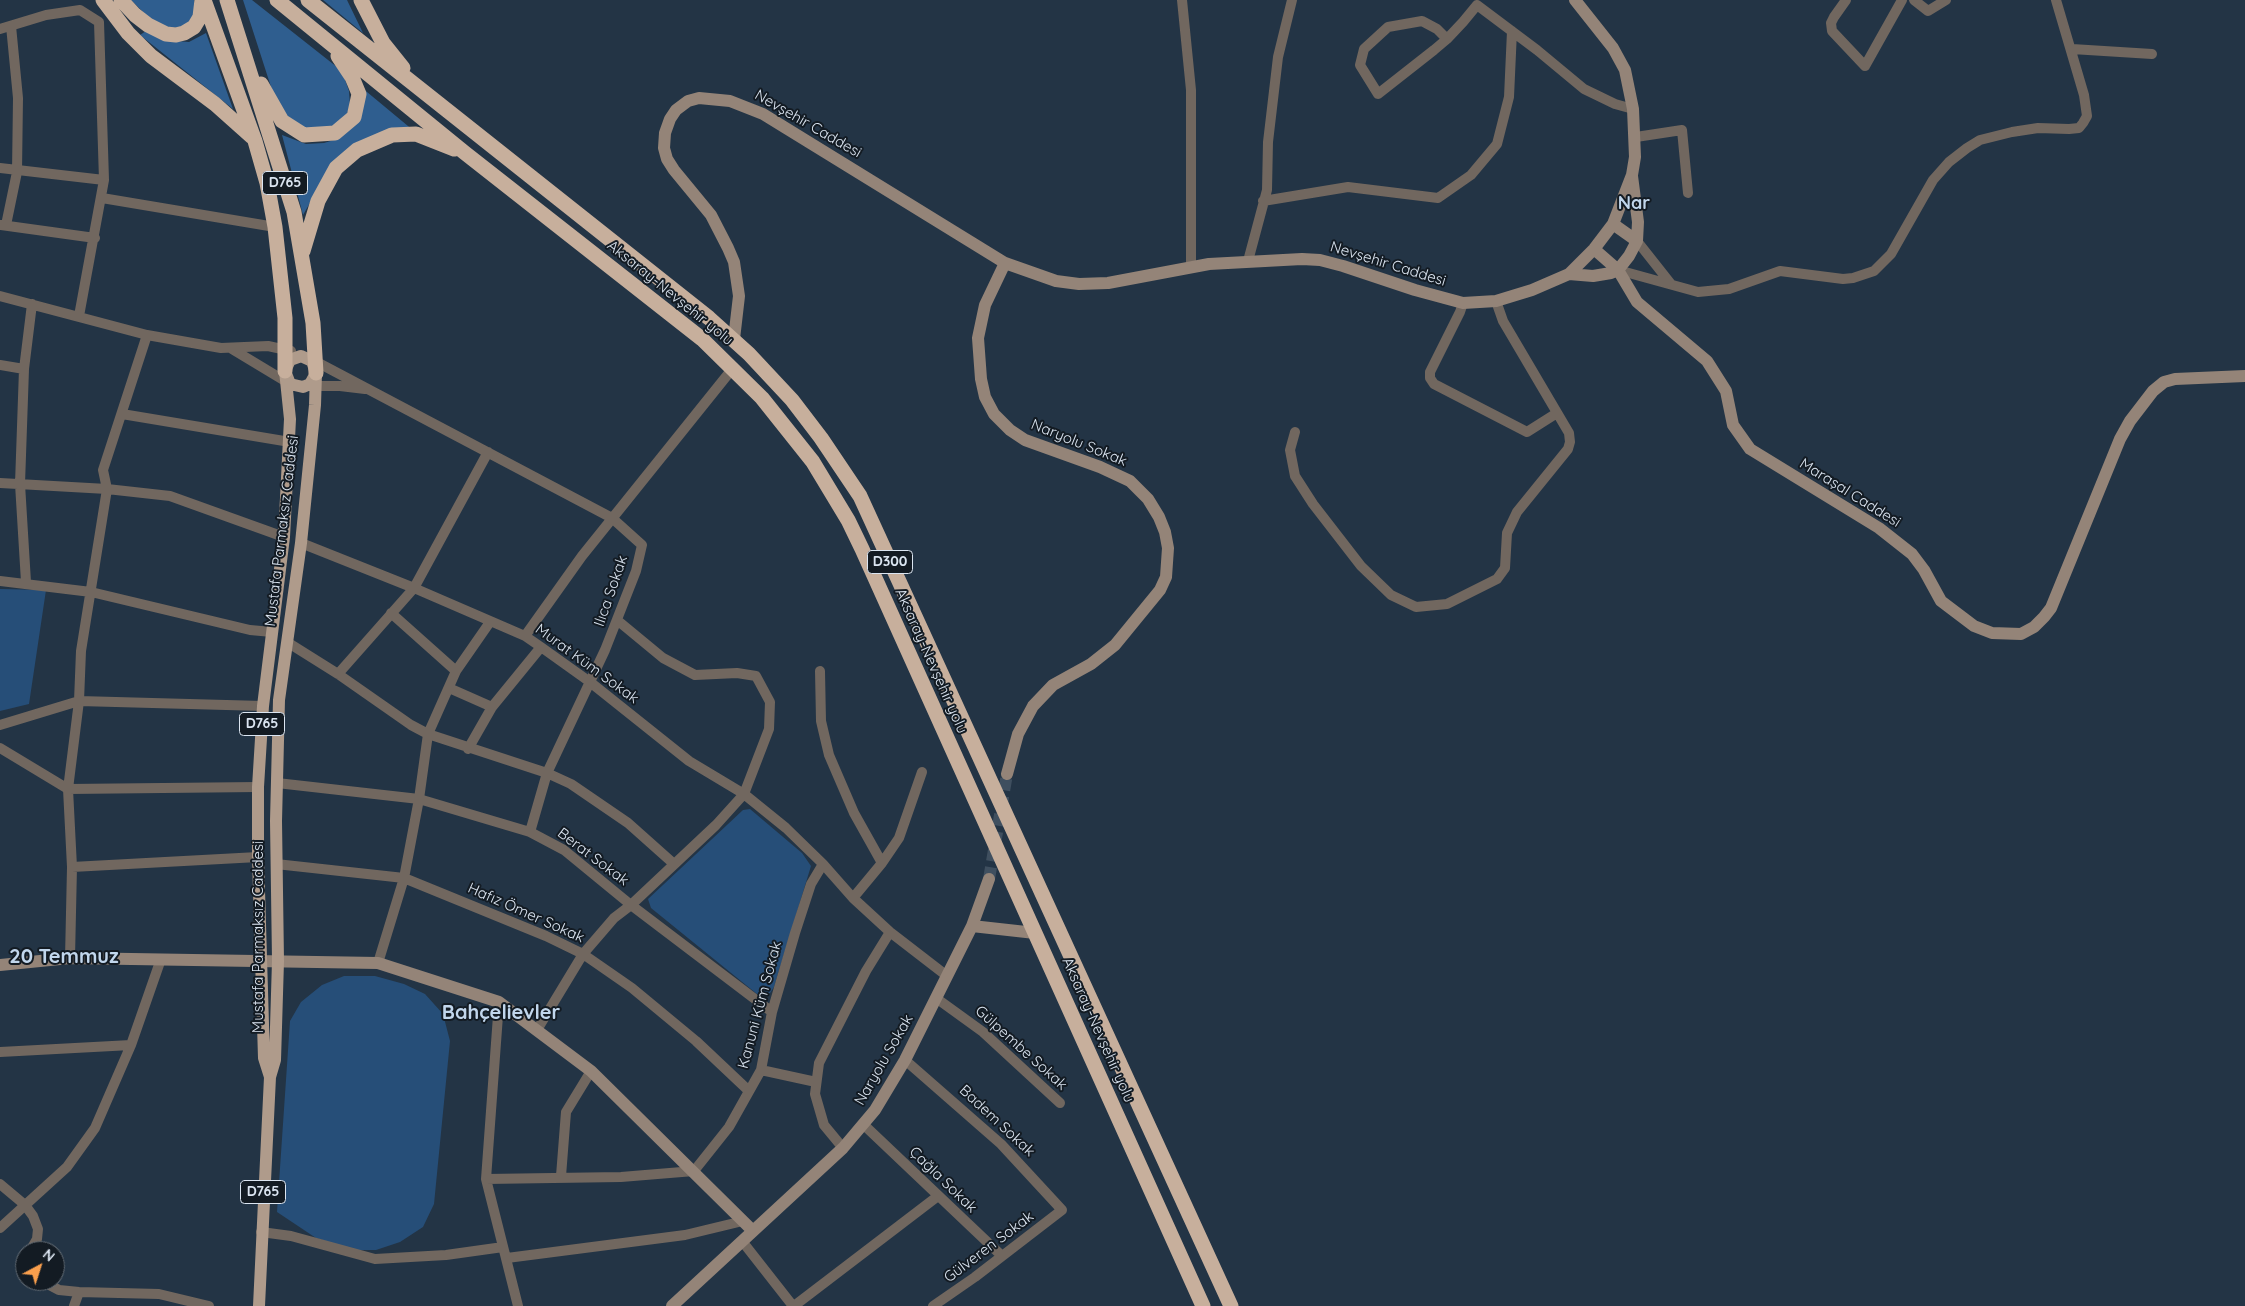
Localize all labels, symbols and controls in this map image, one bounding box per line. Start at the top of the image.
street label: Nevşehir Caddesi [751,86,865,162]
road number: D765 [262,172,308,194]
district label: Nar [1618,193,1650,215]
street label: Aksaray-Nevşehir yolu [603,237,737,349]
street label: Nevşehir Caddesi [1328,238,1448,290]
street label: Naryolu Sokak [1028,416,1130,470]
street label: Mustafa Parmaksız Caddesi [261,434,303,628]
street label: Maraşal Caddesi [1796,455,1904,531]
road number: D300 [868,550,912,574]
street label: Ilıca Sokak [590,553,632,629]
street label: Aksaray-Nevşehir yolu [891,586,971,736]
street label: Murat Küm Sokak [532,620,642,708]
road number: D765 [240,712,284,736]
street label: Berat Sokak [554,824,632,890]
street label: Mustafa Parmaksız Caddesi [249,841,267,1033]
street label: Hafız Ömer Sokak [465,879,587,947]
street label: Kanuni Küm Sokak [734,939,786,1071]
district label: 20 Temmuz [9,945,119,969]
street label: Aksaray-Nevşehir yolu [1058,955,1138,1105]
district label: Bahçelievler [442,1001,560,1025]
street label: Gülpembe Sokak [971,1002,1071,1094]
street label: Naryolu Sokak [851,1011,917,1109]
street label: Badem Sokak [955,1081,1039,1161]
street label: Çağla Sokak [905,1143,981,1217]
road number: D765 [240,1180,286,1204]
street label: Gülveren Sokak [941,1207,1037,1287]
north arrow [15,1241,65,1291]
text: N [39,1245,59,1265]

